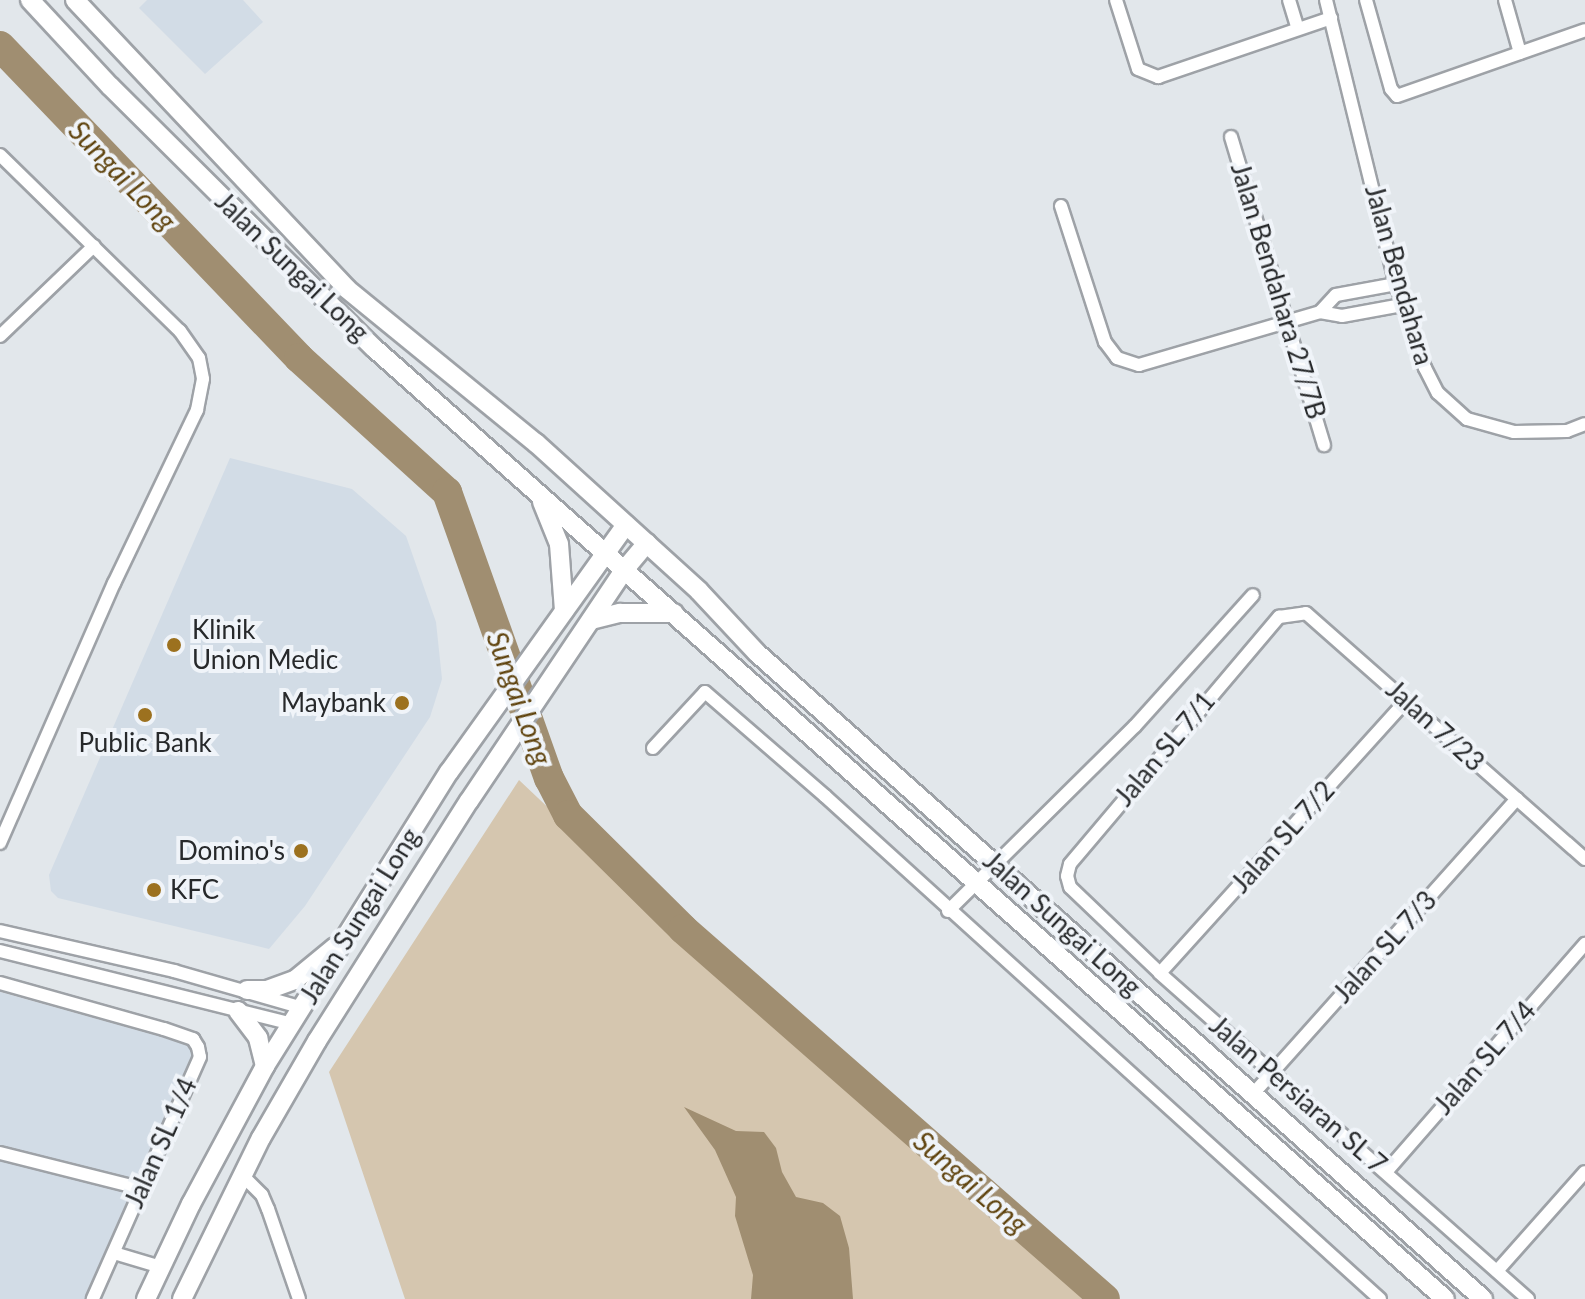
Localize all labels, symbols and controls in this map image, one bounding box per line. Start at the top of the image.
water label: Sungai Long [63,113,183,237]
street label: Jalan Bendahara 27/7B [1224,159,1332,423]
street label: Jalan Bendahara [1358,182,1440,368]
street label: Jalan Sungai Long [209,186,375,348]
place label: Klinik Union Medic [192,614,338,676]
water label: Sungai Long [480,627,560,769]
marker: Klinik Union Medic [163,634,185,656]
street label: Jalan 7/23 [1380,674,1490,778]
street label: Jalan SL 7/1 [1108,685,1222,813]
place label: Maybank [281,687,386,719]
marker: Maybank [393,694,411,712]
marker: Public Bank [136,706,154,724]
place label: Public Bank [78,727,212,759]
street label: Jalan SL 7/2 [1225,775,1341,899]
street label: Jalan Sungai Long [294,823,426,1009]
place label: Domino's [178,835,285,867]
marker: Domino's [292,842,310,860]
street label: Jalan Sungai Long [977,845,1147,1003]
place label: KFC [170,874,219,906]
marker: KFC [145,881,163,899]
street label: Jalan SL 7/3 [1327,885,1443,1009]
street label: Jalan SL 7/4 [1427,995,1543,1121]
street label: Jalan Persiaran SL 7 [1203,1010,1393,1180]
street label: Jalan SL 1/4 [118,1073,204,1213]
water label: Sungai Long [907,1124,1035,1240]

